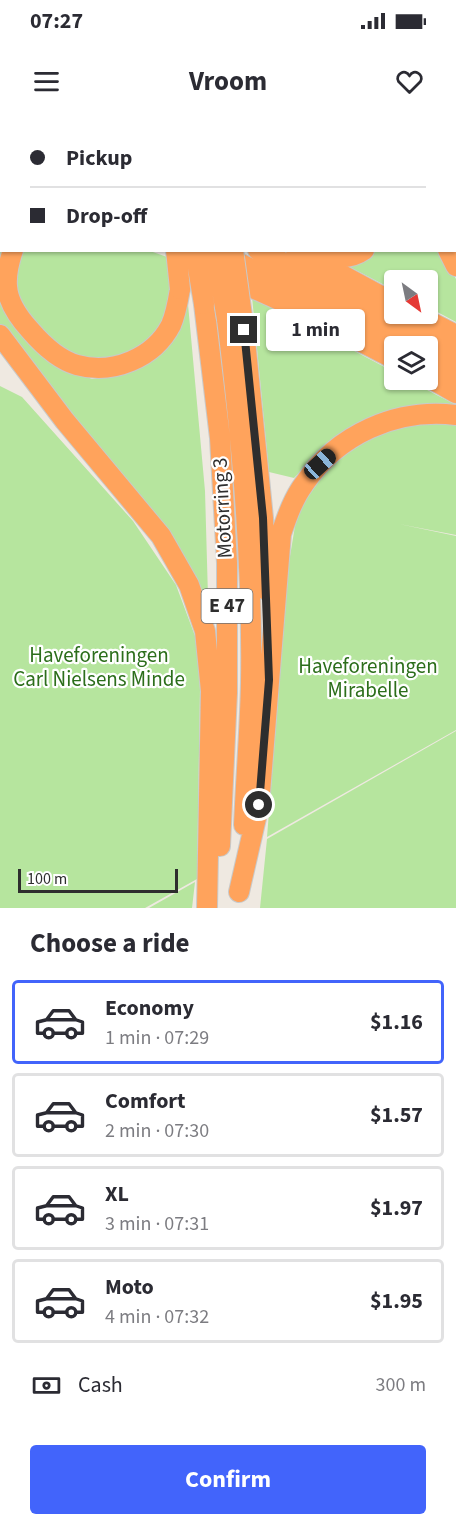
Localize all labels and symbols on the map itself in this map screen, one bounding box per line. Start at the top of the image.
north arrow [384,270,438,324]
callout: 1 min [265,309,364,351]
route end [230,316,257,343]
car [301,445,339,483]
street label: Motorring 3 [204,457,240,559]
road number: E 47 [202,589,252,623]
park label: Haveforeningen Carl Nielsens Minde [13,640,185,694]
park label: Haveforeningen Mirabelle [298,651,438,705]
route start [245,791,272,818]
scale bar [18,866,178,894]

